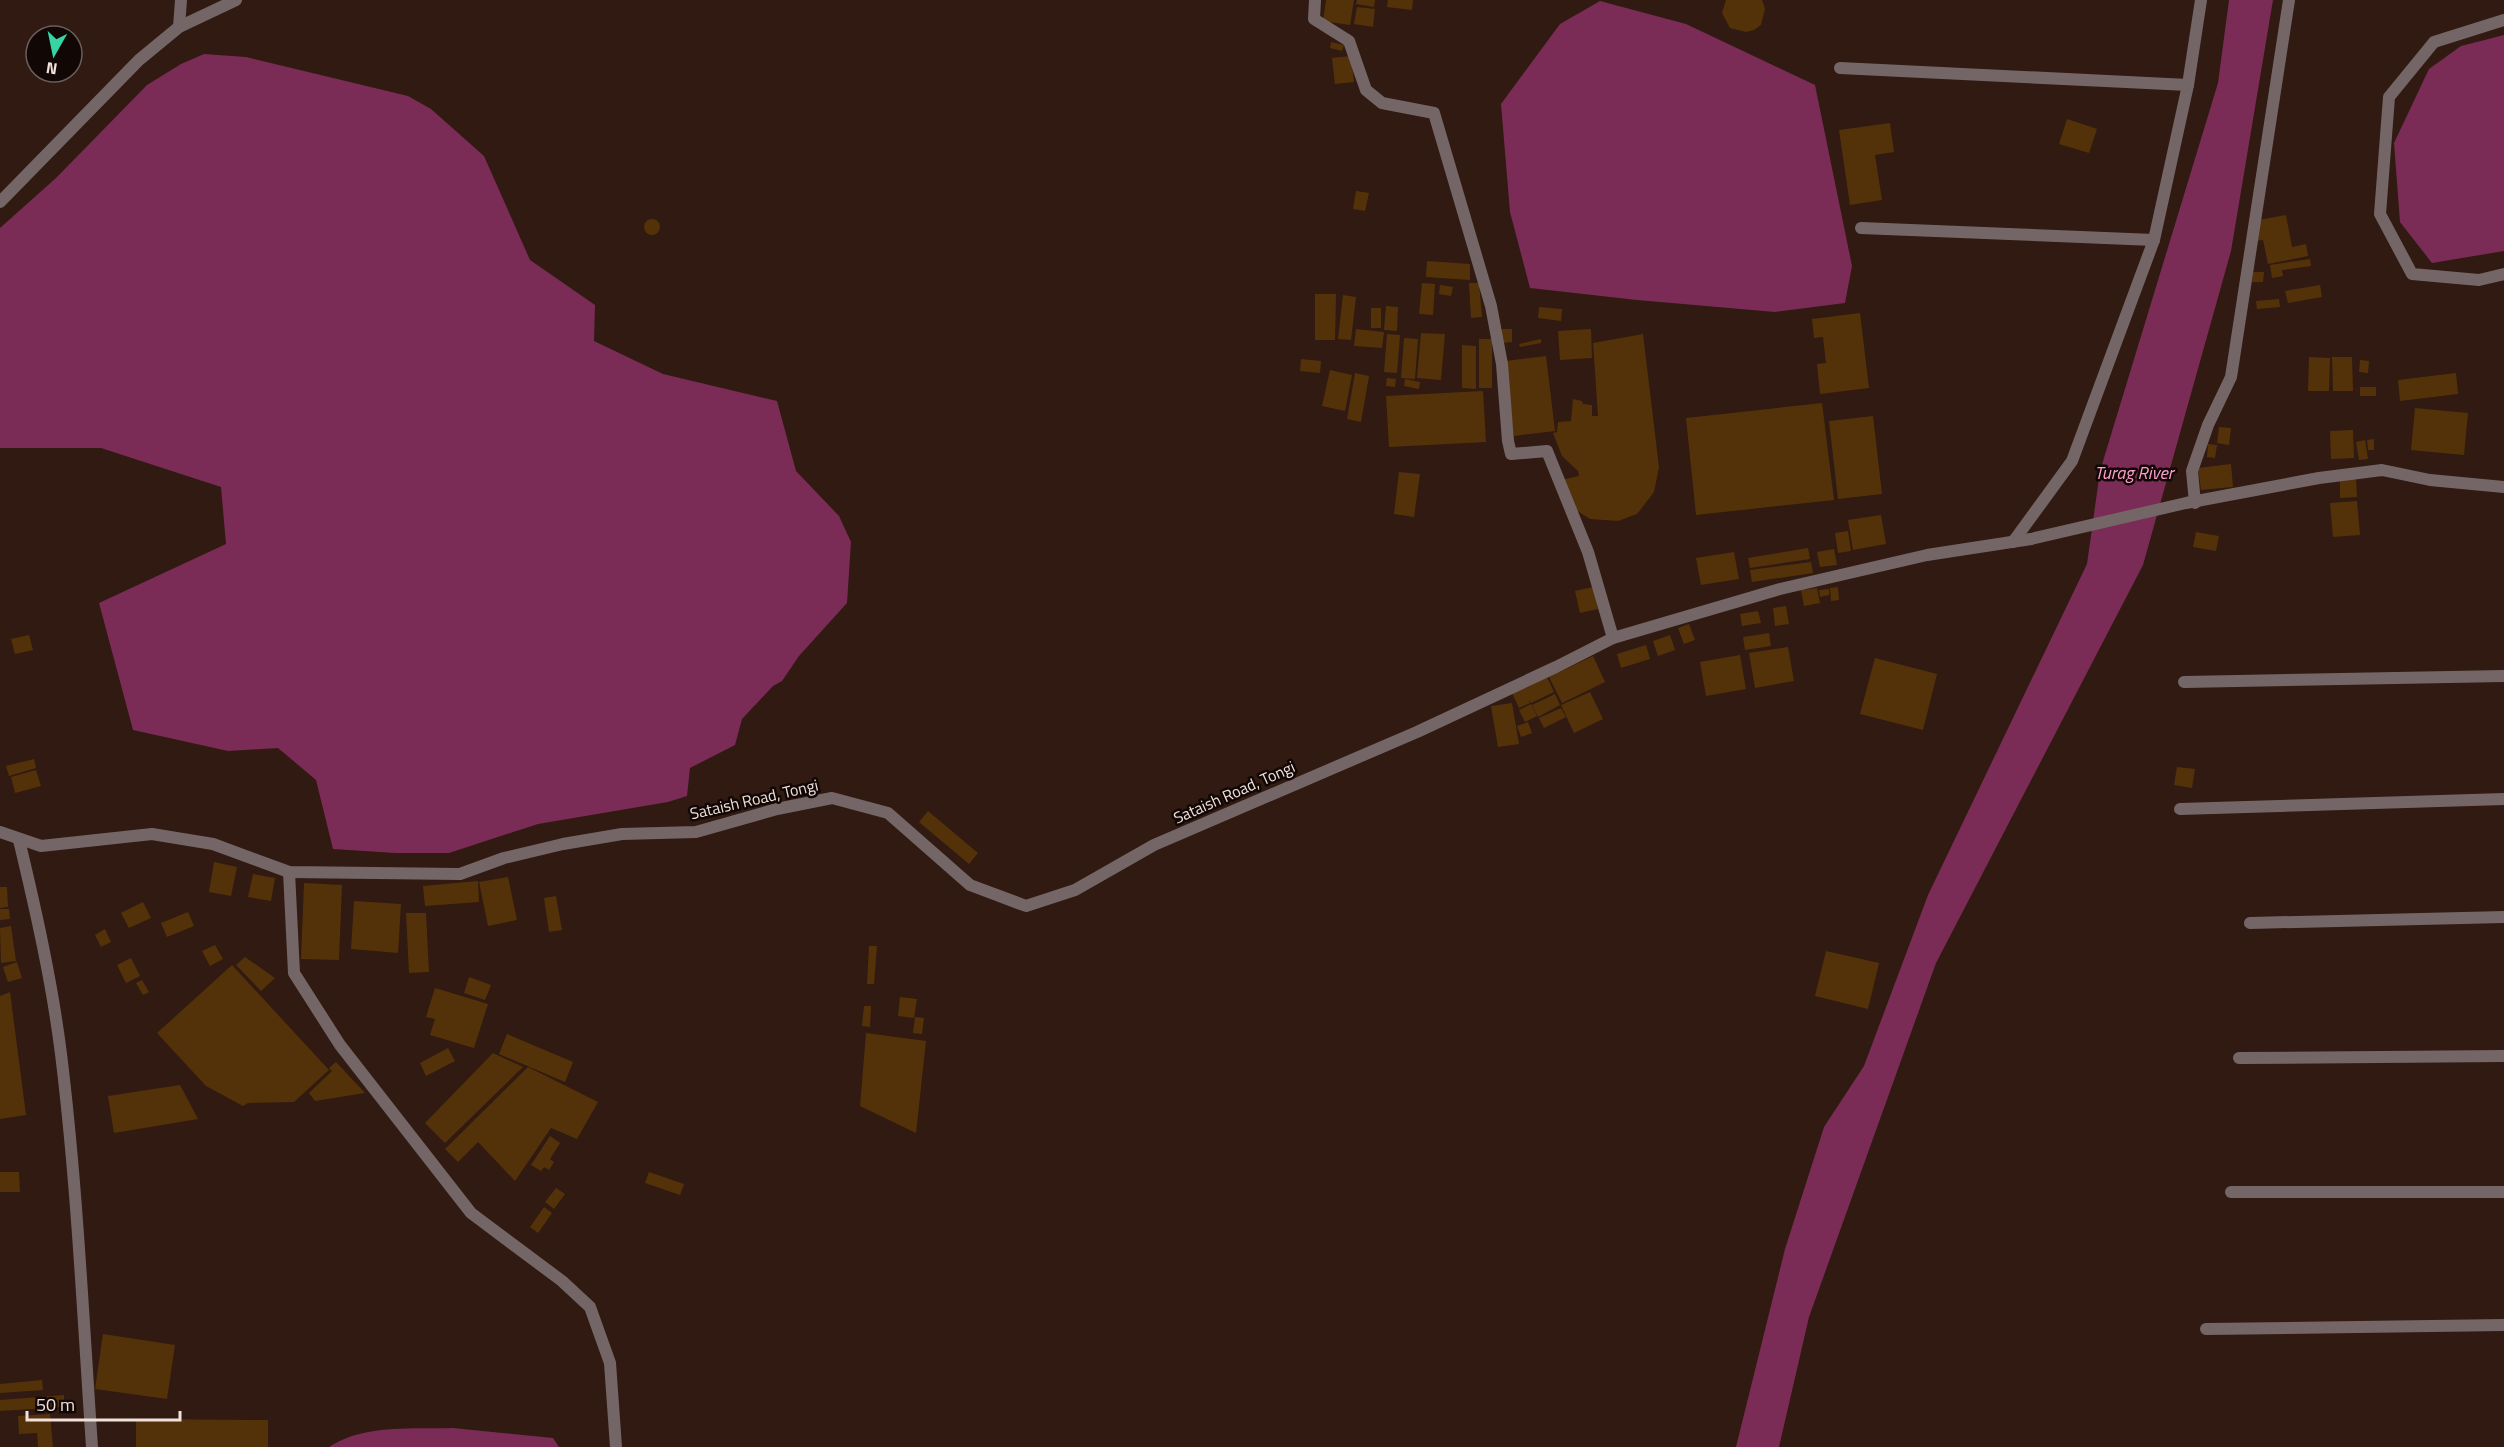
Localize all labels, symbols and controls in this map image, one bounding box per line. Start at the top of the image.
north arrow [24,24,84,84]
text: N [44,56,59,82]
water label: Turag River [2095,459,2176,486]
street label: Sataish Road, Tongi [1169,754,1299,830]
street label: Sataish Road, Tongi [688,773,820,825]
scale bar [27,1384,180,1422]
text: 50 m [36,1391,75,1418]

